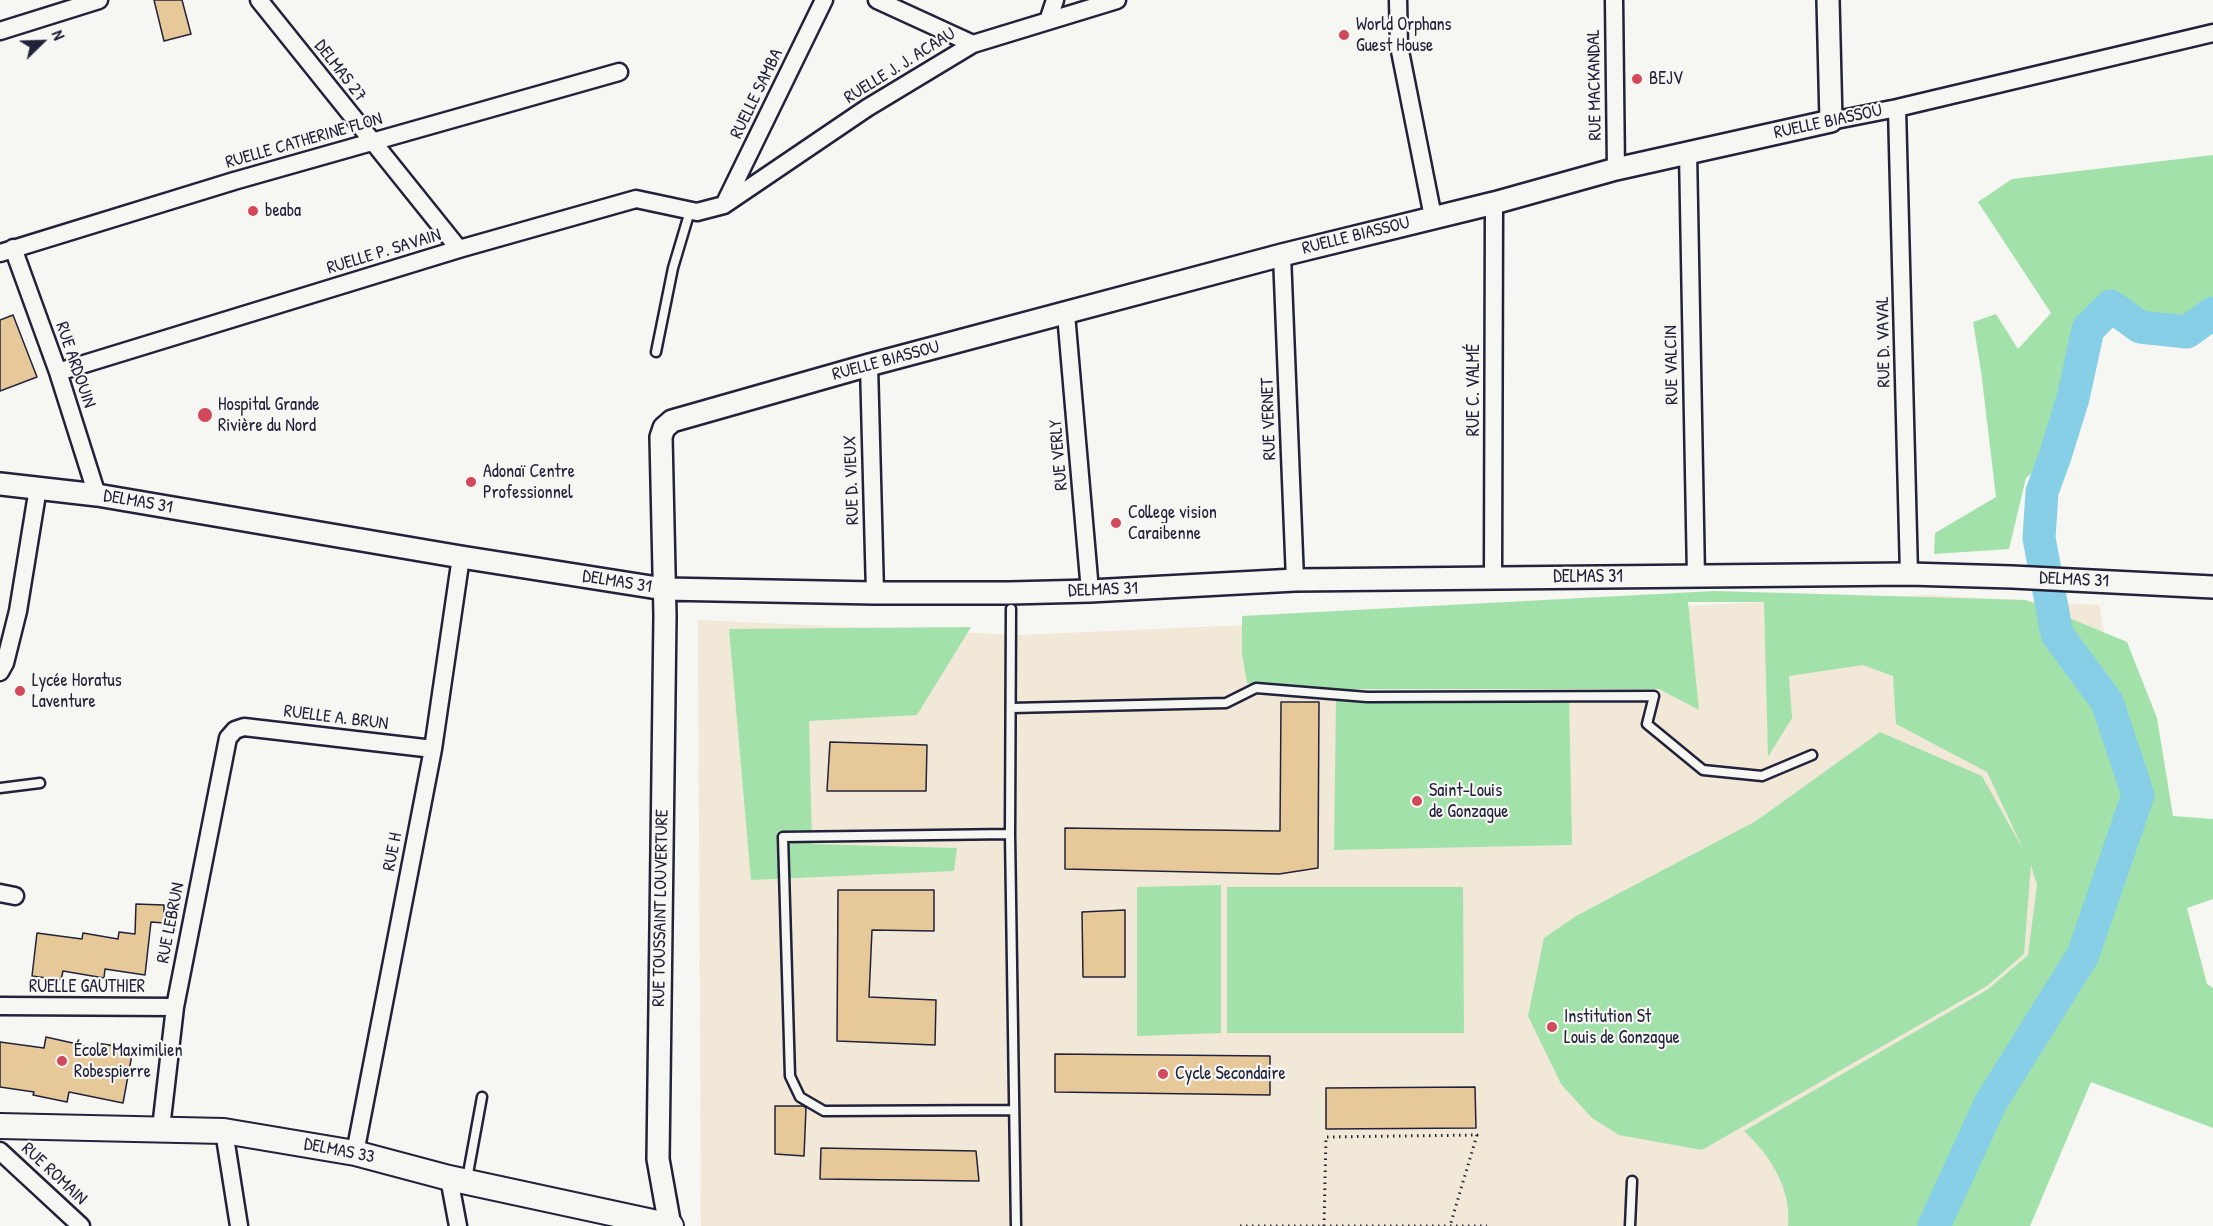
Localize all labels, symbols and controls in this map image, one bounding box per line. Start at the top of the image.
north arrow [12,12,72,72]
place label: World Orphans Guest House [1356,14,1452,57]
street label: RUELLE J. J. ACAAU [840,23,960,109]
text: N [47,27,70,43]
marker: World Orphans Guest House [1337,28,1351,42]
street label: RUE MACKANDAL [1583,29,1607,141]
street label: DELMAS 27 [309,36,371,106]
street label: RUELLE SAMBA [726,46,788,142]
place label: BEJV [1649,68,1683,90]
marker: BEJV [1630,72,1644,86]
street label: RUELLE BIASSOU [1772,100,1884,144]
street label: RUELLE CATHERINE FLON [223,108,385,174]
place label: beaba [265,200,301,222]
marker: beaba [246,204,260,218]
street label: RUELLE BIASSOU [1300,212,1412,260]
street label: RUELLE P. SAVAIN [324,224,444,280]
street label: RUE D. VAVAL [1872,296,1896,388]
street label: RUE ARDOUIN [50,319,100,411]
street label: RUE VALCIN [1661,325,1683,405]
street label: RUELLE BIASSOU [830,336,942,386]
street label: RUE C. VALMÉ [1463,344,1485,436]
street label: RUE VERNET [1257,377,1281,461]
place label: Hospital Grande Rivière du Nord [218,394,319,436]
marker: Hospital Grande Rivière du Nord [196,406,214,424]
street label: RUE VERLY [1045,419,1073,491]
street label: RUE D. VIEUX [840,435,864,525]
place label: Adonaï Centre Professionnel [483,461,575,504]
marker: Adonaï Centre Professionnel [464,475,478,489]
street label: DELMAS 31 [102,485,174,519]
place label: College vision Caraibenne [1128,502,1217,544]
marker: College vision Caraibenne [1109,516,1123,530]
street label: DELMAS 31 [581,566,653,598]
street label: DELMAS 31 [1553,566,1623,588]
street label: DELMAS 31 [2039,567,2109,593]
street label: DELMAS 31 [1068,578,1138,602]
place label: Lycée Horatus Laventure [32,670,122,712]
marker: Lycée Horatus Laventure [13,684,27,698]
street label: RUELLE A. BRUN [283,701,389,735]
place label: Saint-Louis de Gonzague [1429,780,1508,822]
marker: Saint-Louis de Gonzague [1410,794,1424,808]
street label: RUE TOUSSAINT LOUVERTURE [648,809,674,1007]
street label: RUE H [379,831,407,873]
street label: RUE LEBRUN [153,881,189,965]
street label: RUELLE GAUTHIER [29,976,145,998]
place label: Institution St Louis de Gonzague [1564,1006,1680,1048]
marker: Institution St Louis de Gonzague [1545,1020,1559,1034]
place label: École Maximilien Robespierre [74,1040,183,1082]
marker: École Maximilien Robespierre [55,1054,69,1068]
place label: Cycle Secondaire [1175,1063,1286,1085]
marker: Cycle Secondaire [1156,1067,1170,1081]
street label: DELMAS 33 [302,1134,376,1168]
street label: RUE ROMAIN [17,1138,91,1210]

